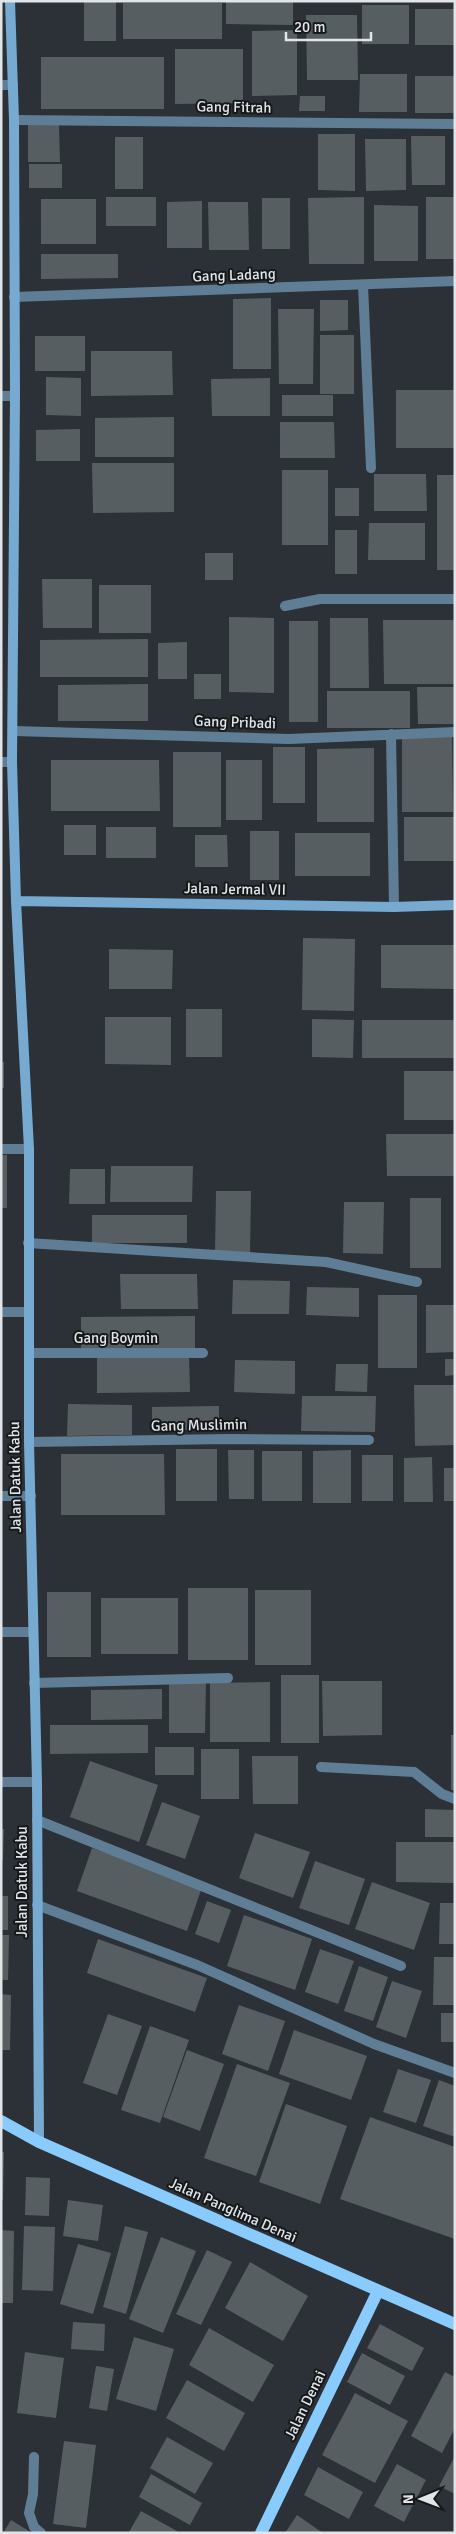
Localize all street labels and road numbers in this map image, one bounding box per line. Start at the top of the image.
street label: Gang Fitrah [196,97,272,117]
street label: Gang Ladang [192,265,276,285]
street label: Gang Pribadi [194,712,276,732]
street label: Jalan Jermal VII [184,879,286,899]
street label: Gang Boymin [74,1329,158,1347]
street label: Gang Muslimin [151,1415,247,1435]
street label: Jalan Datuk Kabu [5,1421,25,1533]
street label: Jalan Datuk Kabu [13,1826,31,1938]
street label: Jalan Panglima Denai [166,2174,300,2246]
street label: Jalan Denai [281,2368,329,2442]

